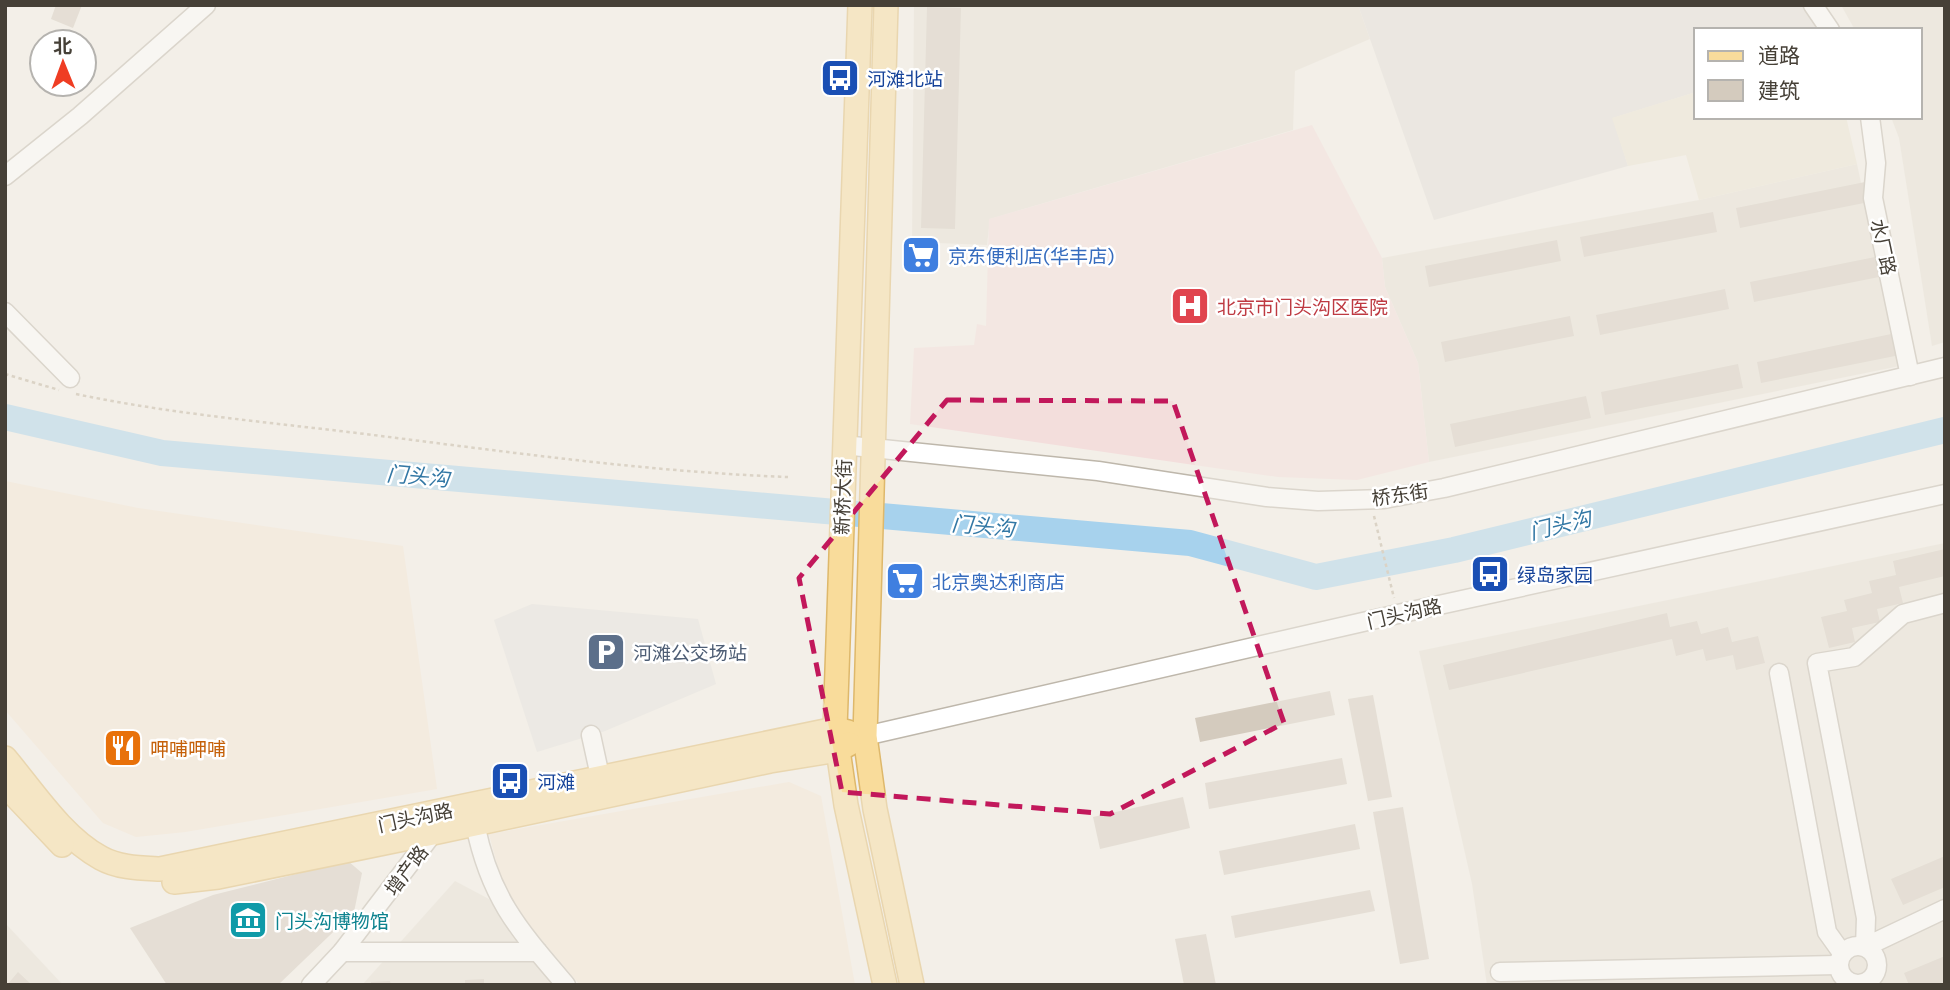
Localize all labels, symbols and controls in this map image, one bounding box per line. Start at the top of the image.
north arrow [28,28,98,98]
legend [1694,28,1922,119]
text: 北 [53,34,72,57]
text: 道路 [1758,42,1800,67]
bus stop icon: 河滩北站 [819,57,861,99]
place label: 河滩北站 [867,67,943,90]
text: 建筑 [1758,77,1800,102]
street label: 水厂路 [1867,217,1901,277]
supermarket icon: 京东便利店(华丰店) [900,234,942,276]
place label: 京东便利店(华丰店) [948,244,1115,267]
hospital icon: 北京市门头沟区医院 [1169,285,1211,327]
place label: 北京市门头沟区医院 [1217,295,1388,318]
street label: 新桥大街 [829,459,855,535]
water label: 门头沟 [386,460,452,490]
street label: 桥东街 [1370,479,1430,509]
water label: 门头沟 [1526,504,1596,544]
water label: 门头沟 [951,510,1017,540]
bus stop icon: 绿岛家园 [1469,553,1511,595]
supermarket icon: 北京奥达利商店 [884,560,926,602]
place label: 绿岛家园 [1517,563,1593,586]
place label: 北京奥达利商店 [932,570,1065,593]
street label: 门头沟路 [1364,593,1444,633]
parking icon: 河滩公交场站 [585,631,627,673]
place label: 河滩公交场站 [633,641,747,664]
restaurant icon: 呷哺呷哺 [102,727,144,769]
place label: 呷哺呷哺 [150,737,226,760]
bus stop icon: 河滩 [489,760,531,802]
place label: 河滩 [537,770,575,793]
street label: 门头沟路 [375,798,455,836]
street label: 增产路 [380,840,432,900]
museum icon: 门头沟博物馆 [227,899,269,941]
place label: 门头沟博物馆 [275,909,389,932]

